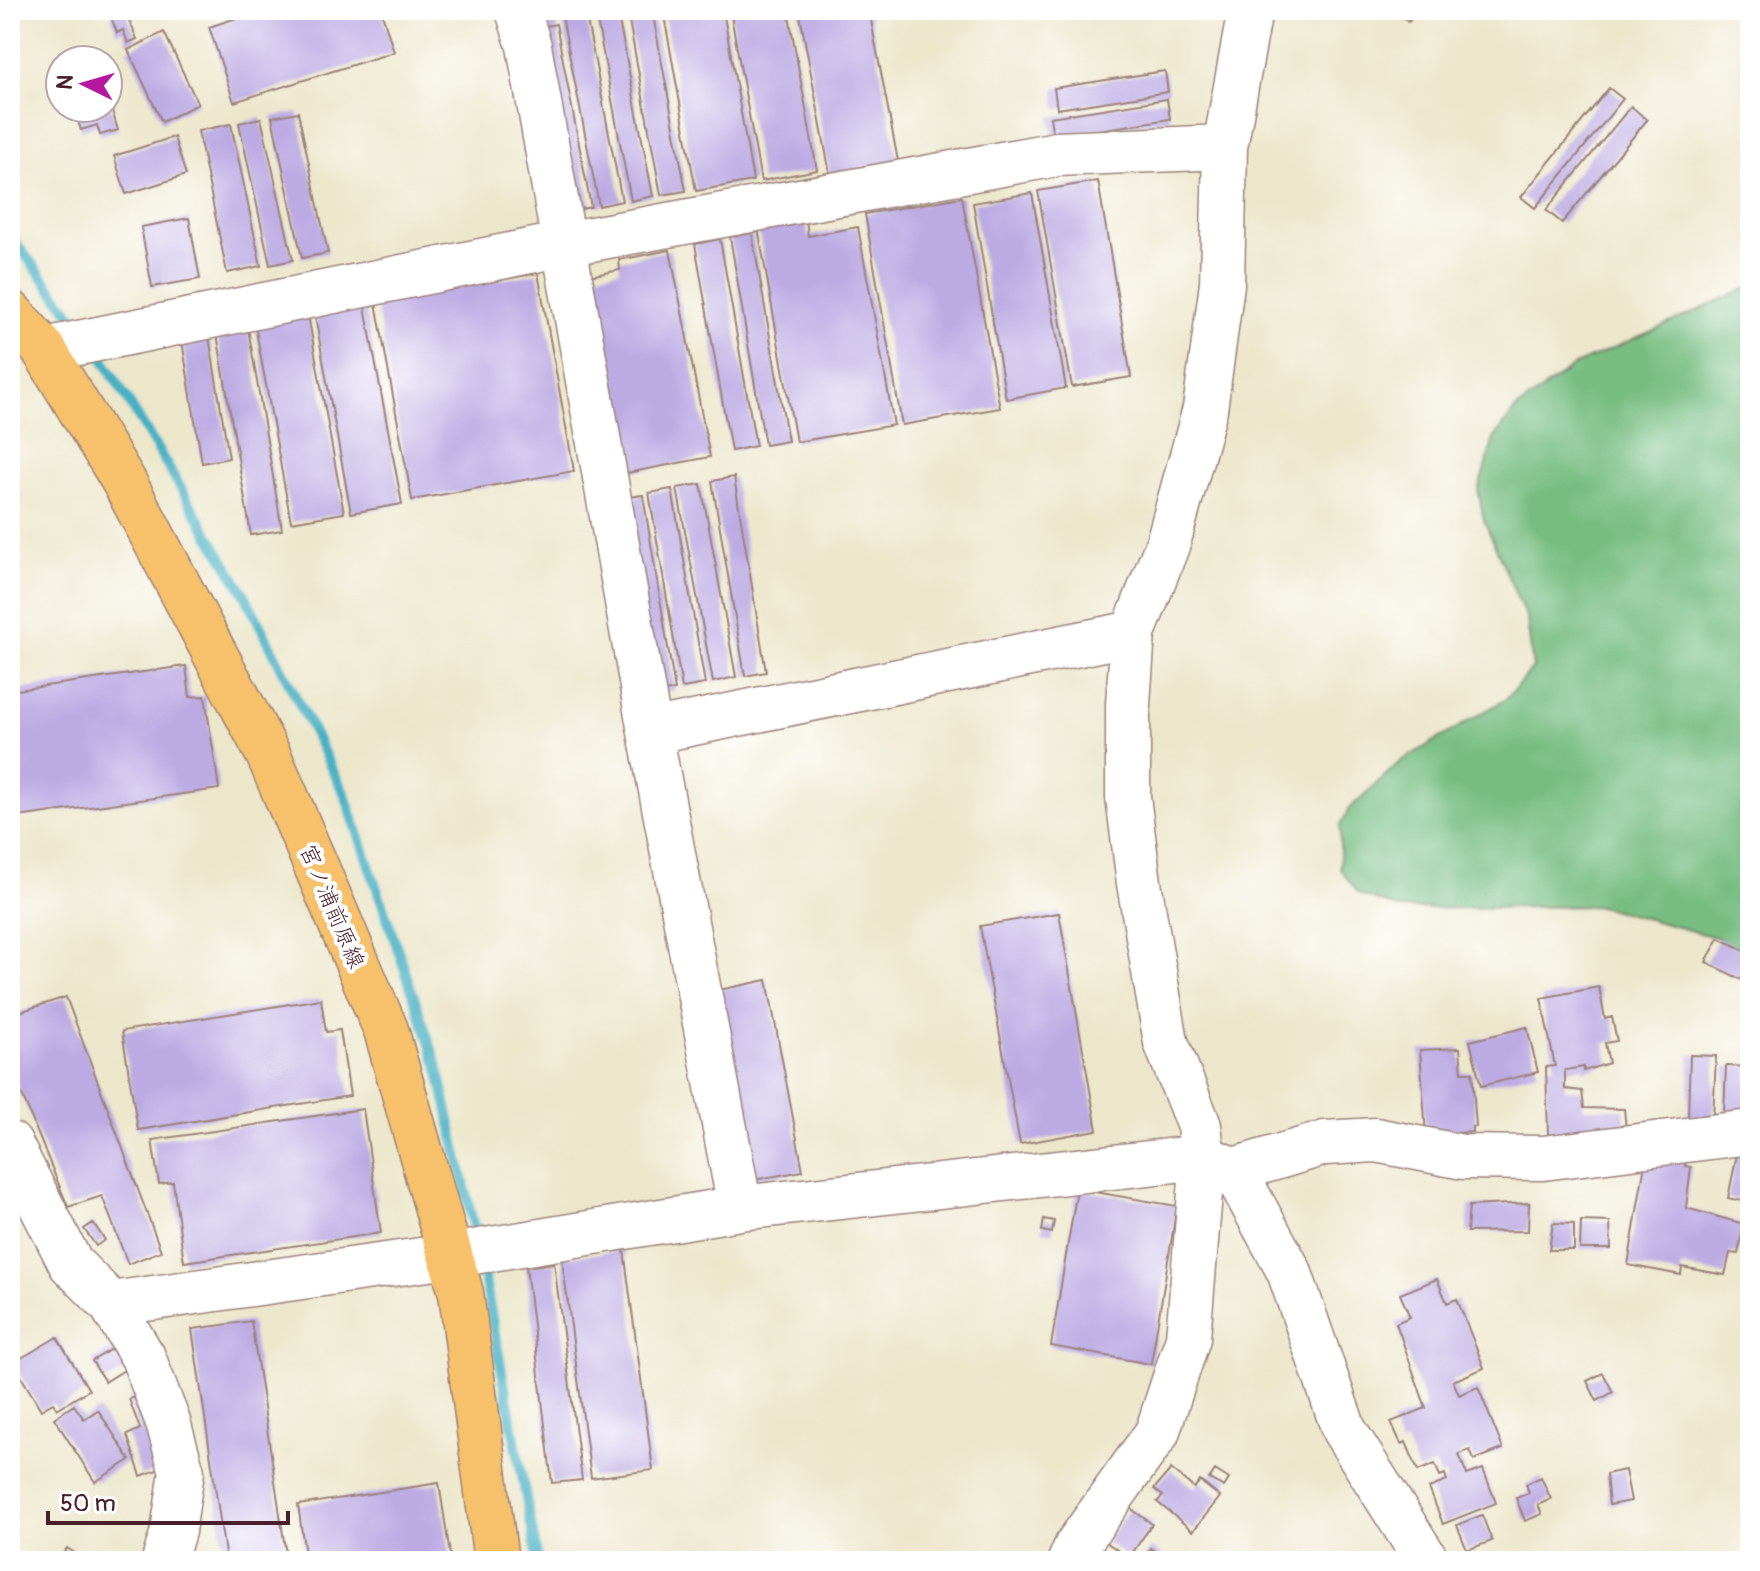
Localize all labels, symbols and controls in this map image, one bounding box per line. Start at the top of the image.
north arrow [44,44,124,124]
text: N [50,74,80,91]
street label: 宮ノ浦前原線 [293,840,371,973]
scale bar [48,1475,288,1525]
text: 50 m [60,1489,116,1518]

